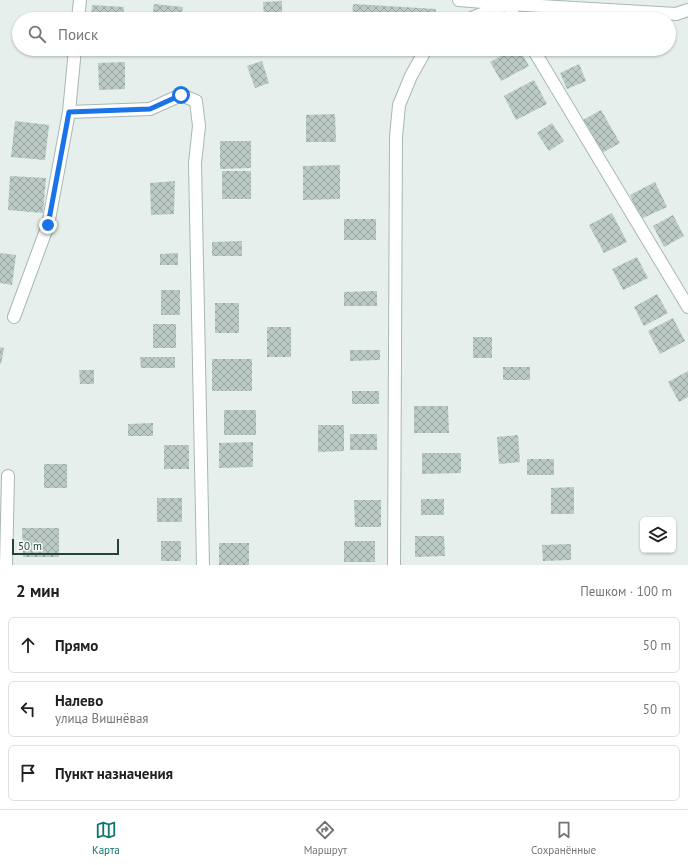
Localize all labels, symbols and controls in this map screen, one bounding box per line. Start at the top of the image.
search box [12,12,676,56]
icon: search [26,23,48,45]
text: Поиск [58,25,98,44]
route start [172,86,190,104]
route end [39,216,57,234]
map controls [640,517,676,553]
button: layers [640,517,676,553]
scale bar [12,537,119,556]
text: 50 m [18,539,42,553]
text: 2 мин [16,580,60,602]
text: Пешком · 100 m [580,583,672,600]
icon: ahead [17,634,39,656]
text: Прямо [55,636,98,655]
text: 50 m [643,637,671,654]
text: Налево [55,691,103,710]
icon: left [17,698,39,720]
text: 50 m [643,701,671,718]
text: улица Вишнёвая [55,710,149,727]
icon: arrive [17,762,39,784]
text: Пункт назначения [55,764,173,783]
tab: Карта [92,819,120,857]
tab: Маршрут [304,819,347,857]
tab: Сохранённые [531,819,596,857]

